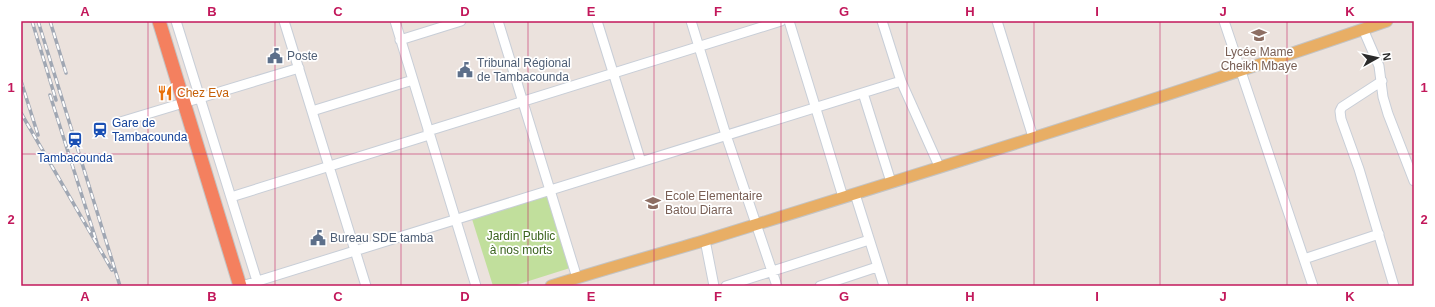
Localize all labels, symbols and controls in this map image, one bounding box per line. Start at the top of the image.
text: A [80,4,90,19]
text: B [207,4,217,19]
text: C [333,4,343,19]
text: D [460,4,470,19]
text: E [587,4,596,19]
text: F [714,4,722,19]
text: G [839,4,849,19]
text: H [965,4,975,19]
text: I [1095,4,1099,19]
text: J [1219,4,1227,19]
text: K [1345,4,1355,19]
school or university icon: Lycée Mame Cheikh Mbaye [1250,26,1268,44]
north arrow [1357,38,1397,78]
place label: Lycée Mame Cheikh Mbaye [1221,45,1298,73]
public building icon: Poste [266,47,284,65]
place label: Poste [287,49,318,63]
text: N [1380,52,1393,61]
place label: Tribunal Régional de Tambacounda [477,56,571,84]
public building icon: Tribunal Régional de Tambacounda [456,61,474,79]
text: 1 [7,80,15,95]
text: 1 [1420,80,1428,95]
restaurant icon: Chez Eva [156,84,174,102]
place label: Chez Eva [177,86,229,100]
place label: Gare de Tambacounda [112,116,188,144]
station icon: Gare de Tambacounda [91,121,109,139]
station icon: Tambacounda [66,131,84,149]
place label: Tambacounda [37,151,113,165]
place label: Ecole Elementaire Batou Diarra [665,189,763,217]
school or university icon: Ecole Elementaire Batou Diarra [644,194,662,212]
text: 2 [7,212,15,227]
text: 2 [1420,212,1428,227]
public building icon: Bureau SDE tamba [309,229,327,247]
park label: Jardin Public à nos morts [487,229,555,257]
place label: Bureau SDE tamba [330,231,434,245]
text: A [80,289,90,304]
text: B [207,289,217,304]
text: C [333,289,343,304]
text: D [460,289,470,304]
text: E [587,289,596,304]
text: F [714,289,722,304]
text: G [839,289,849,304]
text: H [965,289,975,304]
text: I [1095,289,1099,304]
text: J [1219,289,1227,304]
text: K [1345,289,1355,304]

